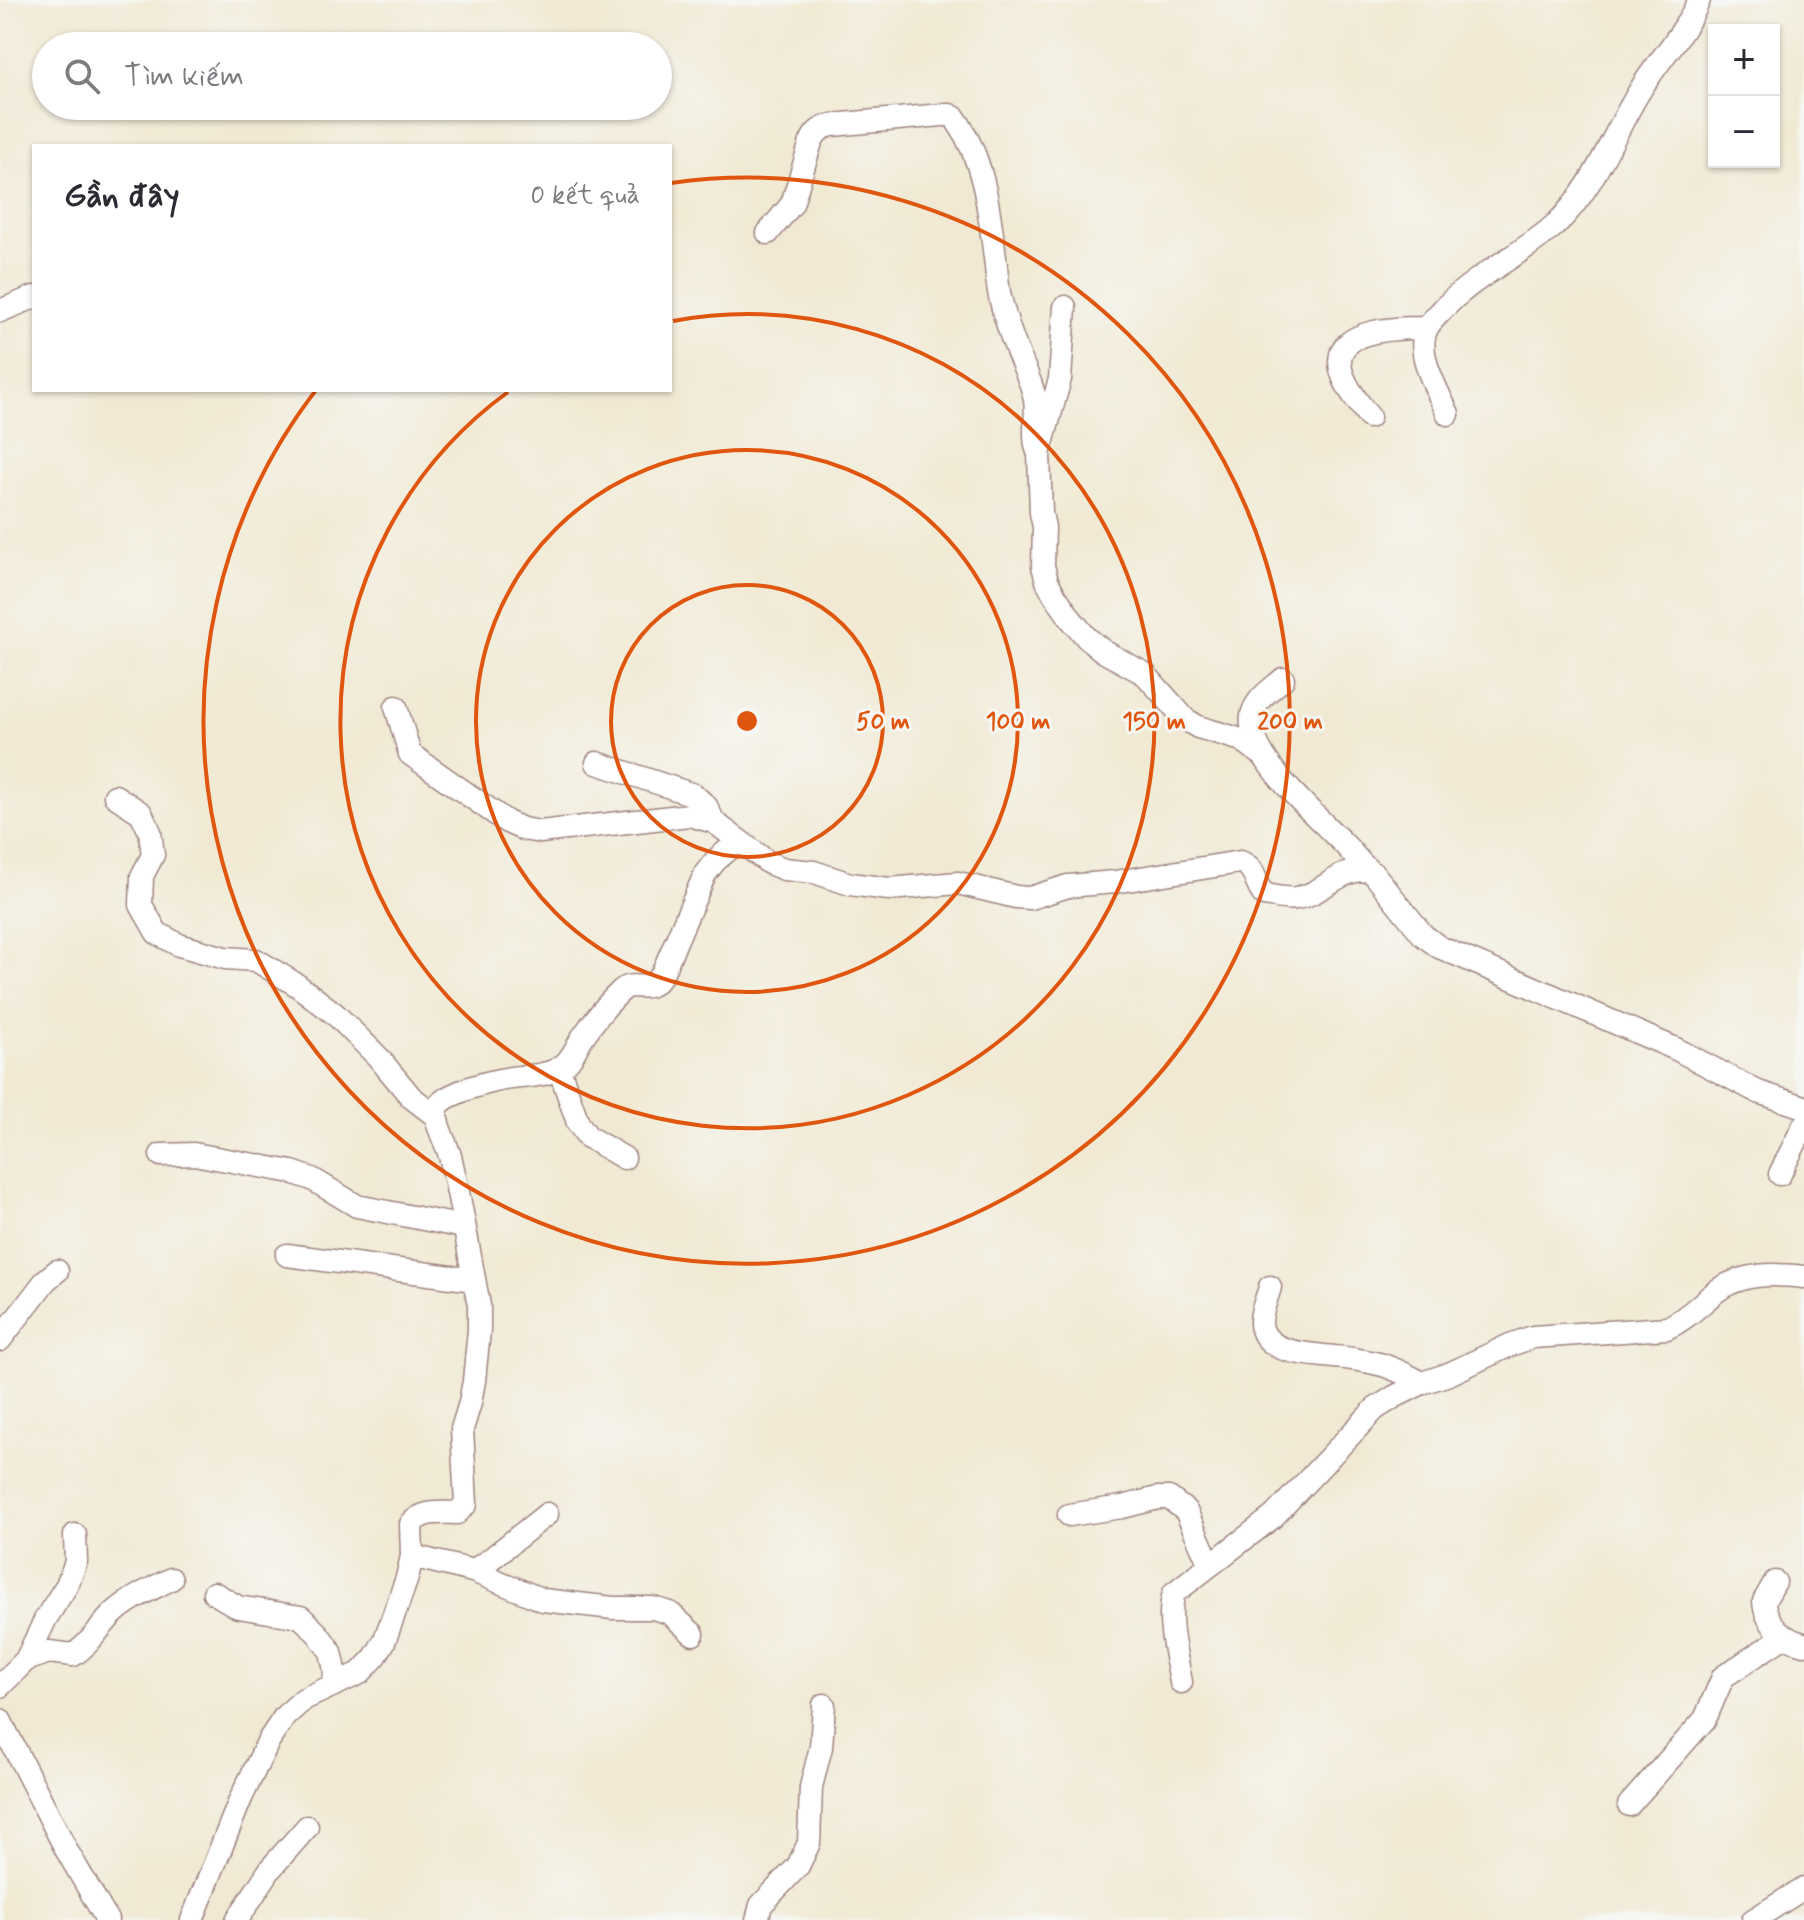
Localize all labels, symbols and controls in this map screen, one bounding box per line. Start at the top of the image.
map controls [1708,24,1780,168]
button: + [1708,24,1780,96]
search box [32,32,672,120]
icon: search [60,54,104,98]
text: Tìm kiếm [124,57,244,96]
button: − [1708,96,1780,168]
text: Gần đây [64,174,180,219]
text: 0 kết quả [530,179,640,213]
centre of rings [733,707,761,735]
text: 50 m [856,707,910,738]
text: 100 m [986,707,1050,738]
text: 150 m [1122,707,1186,738]
text: 200 m [1257,707,1323,738]

